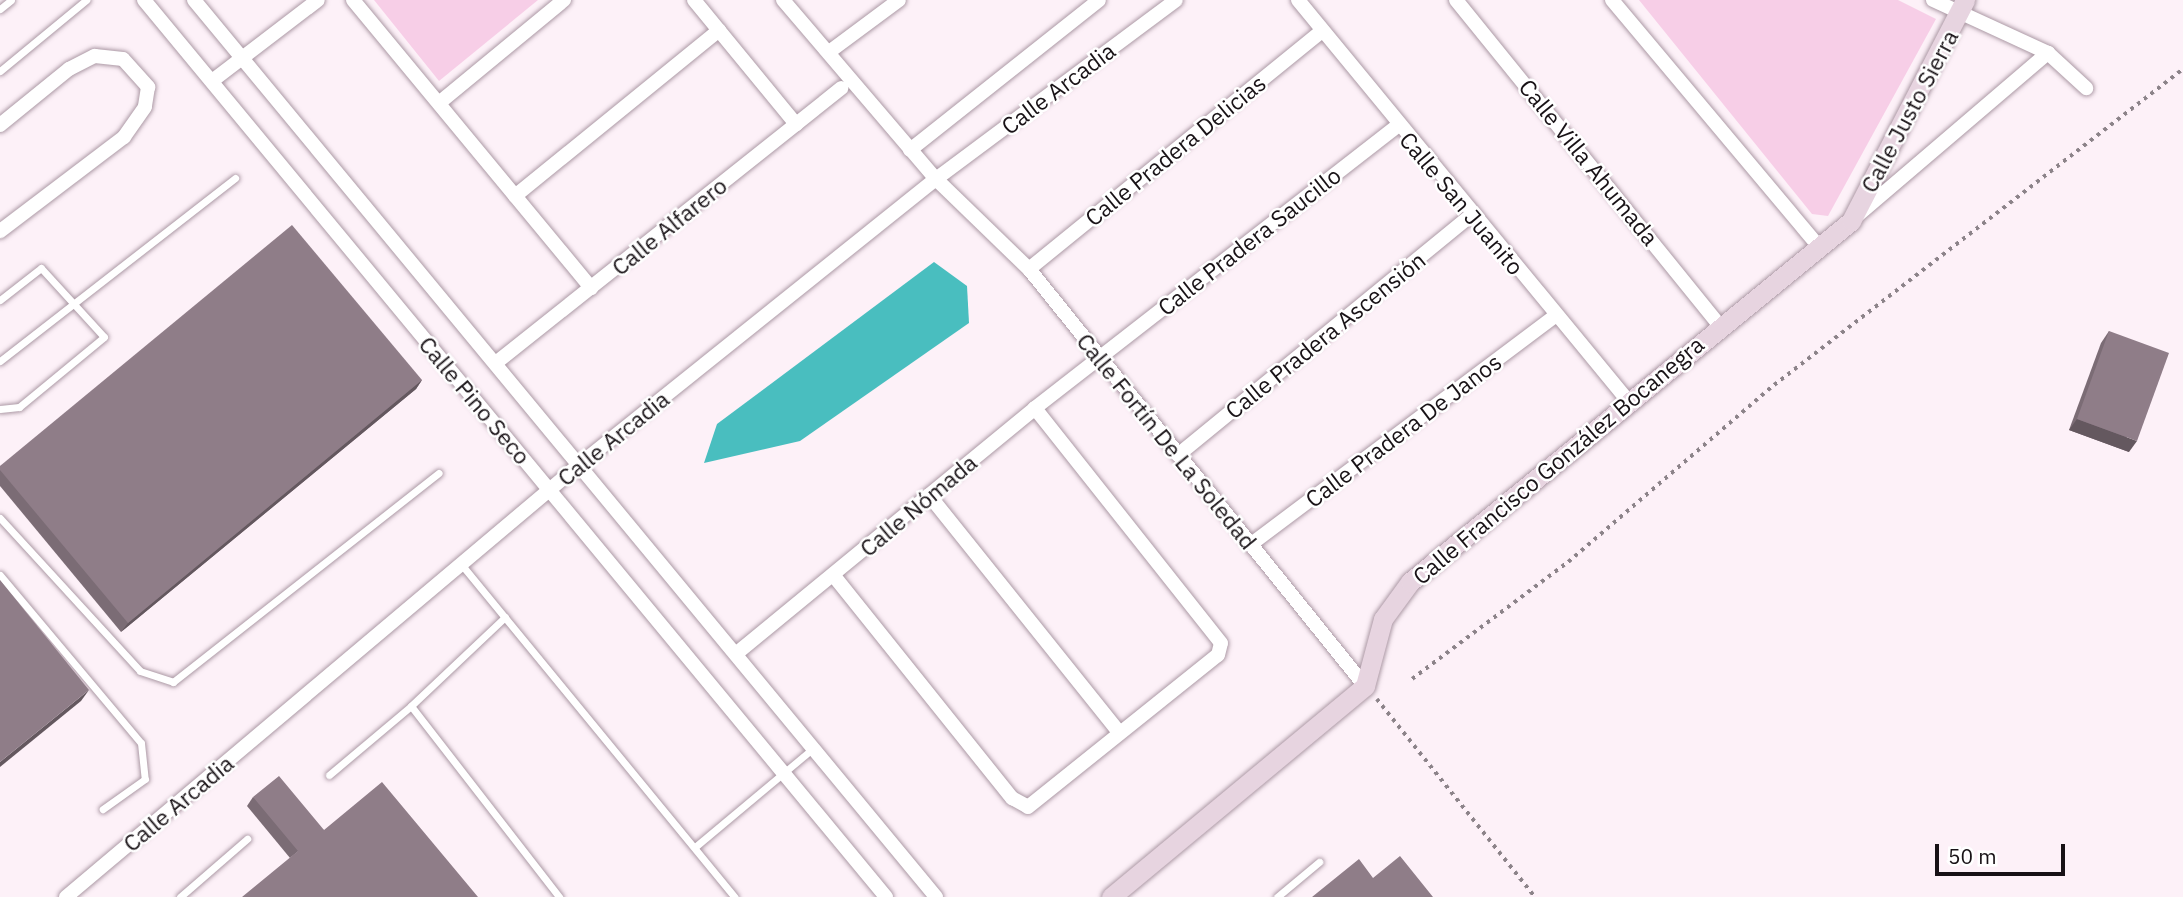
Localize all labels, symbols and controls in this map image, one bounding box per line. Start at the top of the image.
street label: Calle Justo Sierra [1855,25,1963,197]
street label: Calle Arcadia [996,36,1120,140]
street label: Calle Pradera Delicias [1079,69,1271,231]
street label: Calle Villa Ahumada [1514,73,1664,251]
street label: Calle San Juanito [1394,126,1530,280]
street label: Calle Pradera Saucillo [1152,161,1346,321]
street label: Calle Alfarero [606,171,732,281]
street label: Calle Pradera Ascensión [1219,246,1431,424]
street label: Calle Fortín De La Soledad [1071,327,1263,555]
street label: Calle Pino Seco [414,330,536,470]
street label: Calle Francisco González Bocanegra [1407,330,1709,590]
street label: Calle Pradera De Janos [1300,347,1506,513]
street label: Calle Arcadia [552,385,674,491]
street label: Calle Nómada [854,448,982,562]
street label: Calle Arcadia [117,749,239,857]
scale bar [1938,830,2068,874]
text: 50 m [1948,842,1997,870]

